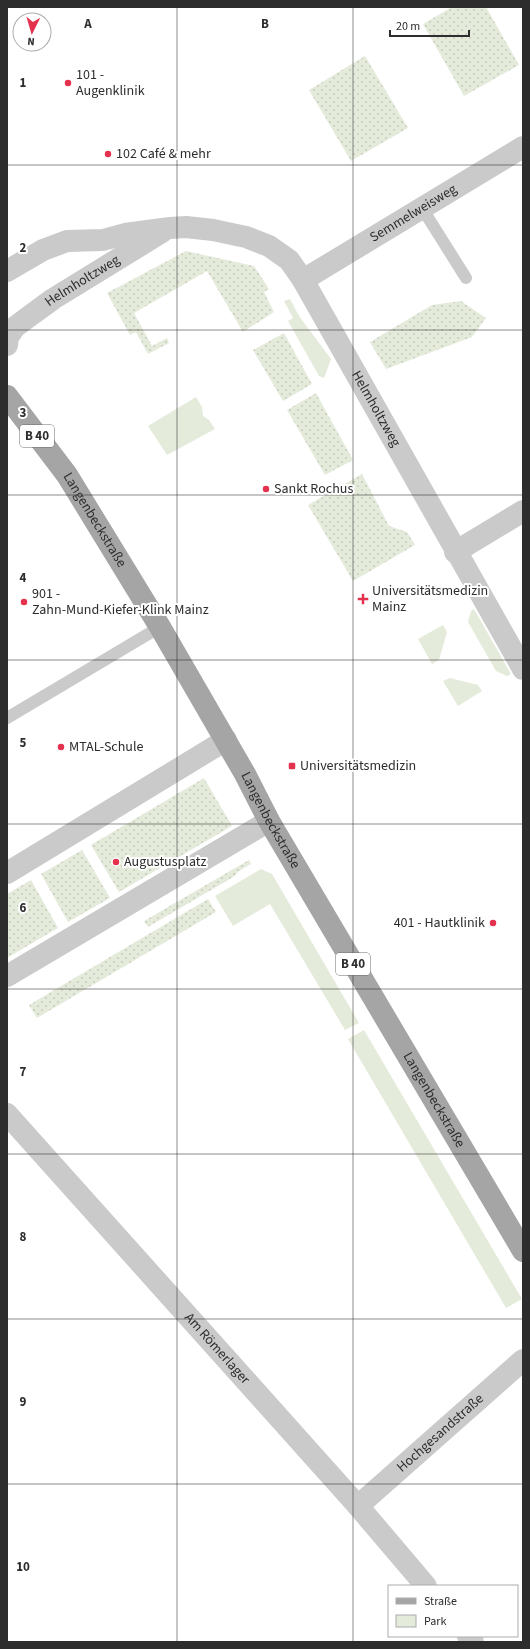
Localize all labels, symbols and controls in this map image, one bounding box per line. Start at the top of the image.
north arrow [12,12,52,52]
scale bar [390,12,469,38]
text: A [83,15,92,33]
text: B [261,15,269,33]
text: 20 m [396,18,420,35]
text: N [27,34,35,49]
place label: 101 - Augenklinik [76,65,145,101]
text: 1 [20,74,27,92]
marker: 101 - Augenklinik [63,78,73,88]
place label: 102 Café & mehr [116,144,211,164]
marker: 102 Café & mehr [103,149,113,159]
street label: Semmelweisweg [366,179,461,247]
text: 2 [20,239,27,257]
street label: Helmholtzweg [41,250,124,312]
street label: Helmholtzweg [346,367,405,451]
text: 3 [20,404,27,422]
road number: B 40 [20,425,54,447]
street label: Langenbeckstraße [58,469,131,571]
place label: Sankt Rochus [274,479,353,499]
marker: Sankt Rochus [261,484,271,494]
text: 4 [20,569,27,587]
place label: Universitätsmedizin Mainz [372,581,488,617]
place label: 901 - Zahn-Mund-Kiefer-Klink Mainz [32,584,209,620]
marker: Universitätsmedizin Mainz [357,593,369,605]
marker: 901 - Zahn-Mund-Kiefer-Klink Mainz [19,597,29,607]
text: 5 [20,734,27,752]
place label: MTAL-Schule [69,737,144,757]
marker: MTAL-Schule [56,742,66,752]
place label: Universitätsmedizin [300,756,416,776]
marker: Universitätsmedizin [287,761,297,771]
street label: Langenbeckstraße [236,768,305,873]
place label: Augustusplatz [124,852,207,872]
marker: Augustusplatz [111,857,121,867]
text: 6 [20,899,27,917]
place label: 401 - Hautklinik [394,913,485,933]
marker: 401 - Hautklinik [488,918,498,928]
road number: B 40 [336,953,370,975]
street label: Langenbeckstraße [398,1048,470,1152]
text: 7 [20,1063,27,1081]
text: 8 [20,1228,27,1246]
street label: Am Römerlager [180,1308,255,1389]
street label: Hochgesandstraße [393,1389,488,1477]
text: 9 [20,1393,27,1411]
text: 10 [16,1558,30,1576]
legend [388,1585,518,1637]
text: Straße [424,1593,457,1610]
text: Park [424,1613,446,1630]

